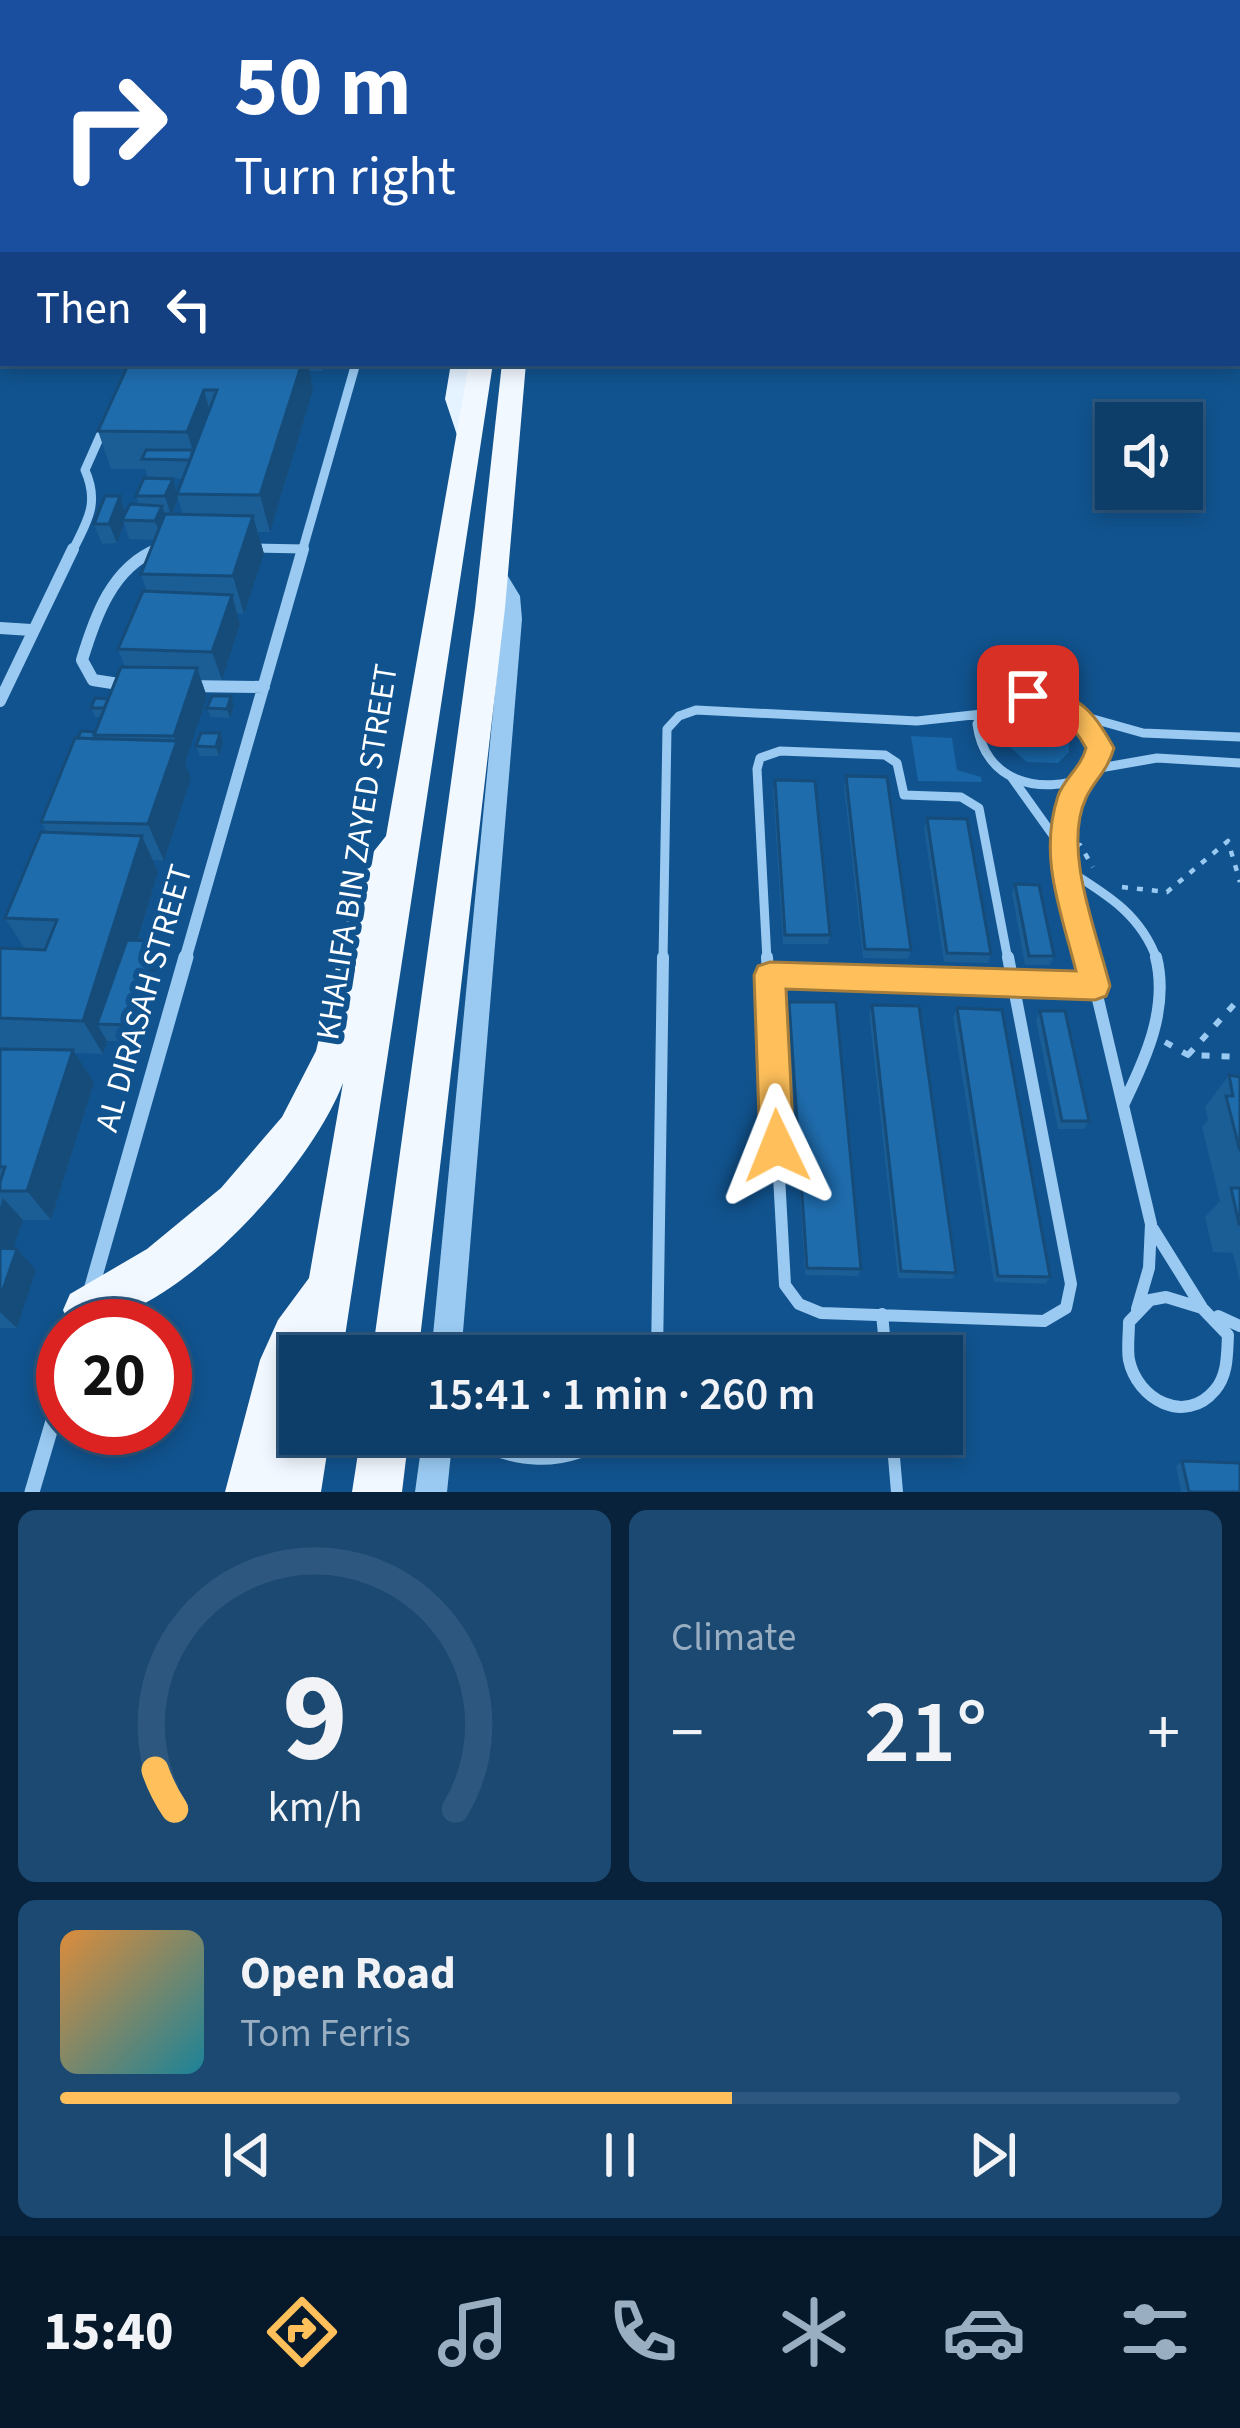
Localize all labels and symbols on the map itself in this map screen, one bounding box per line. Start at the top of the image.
pin [977,645,1079,747]
street label: KHALIFA BIN ZAYED STREET [304,661,410,1043]
street label: AL DIRASAH STREET [83,859,205,1137]
position arrow [714,1083,840,1209]
speed limit sign: 20 [36,1299,192,1455]

